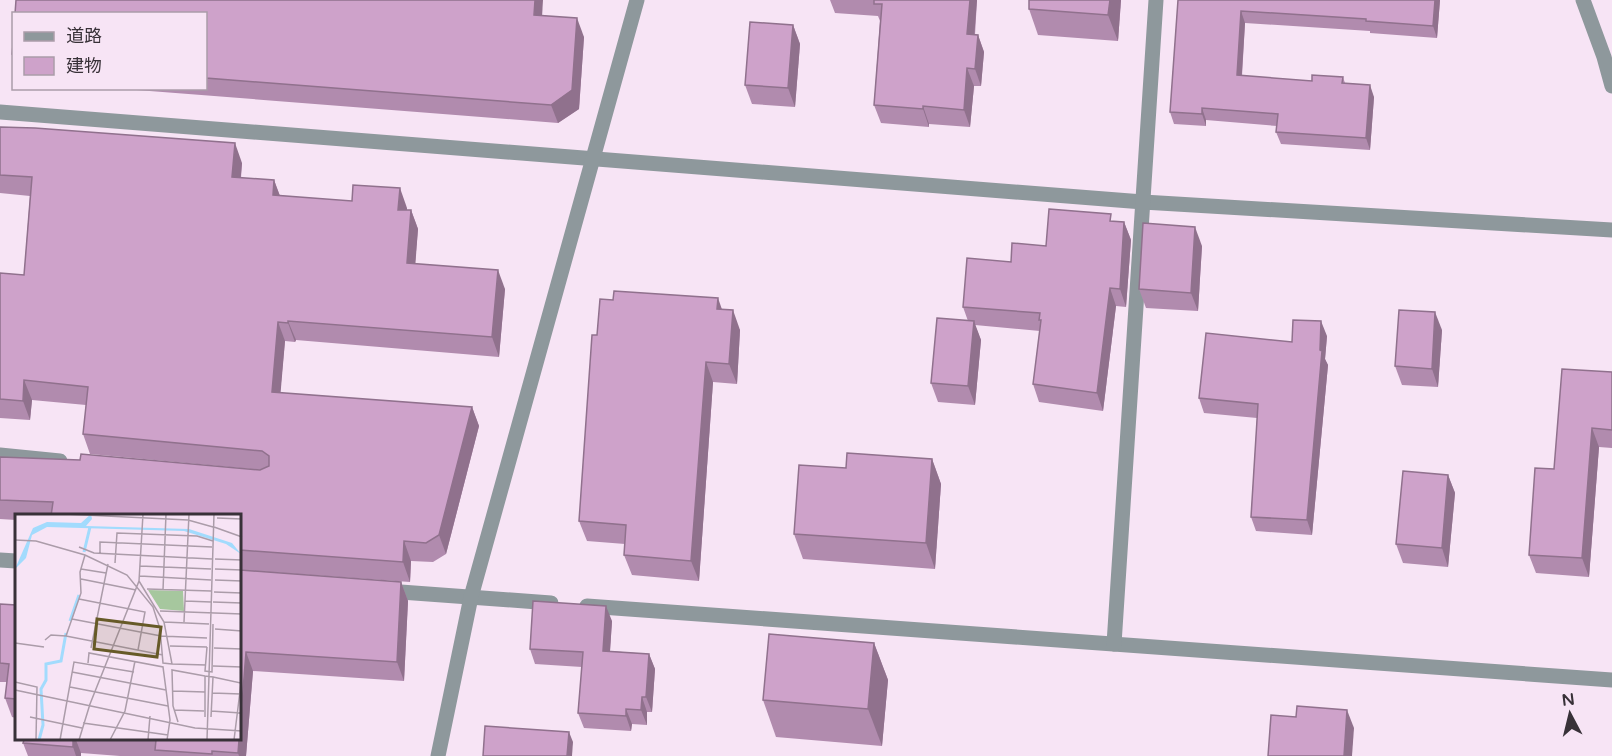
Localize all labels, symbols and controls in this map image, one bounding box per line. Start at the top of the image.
legend [12,12,207,90]
text: 道路 [66,25,102,47]
text: 建物 [66,55,102,77]
inset map [15,514,242,741]
north arrow [1540,684,1600,744]
text: N [1561,689,1576,711]

